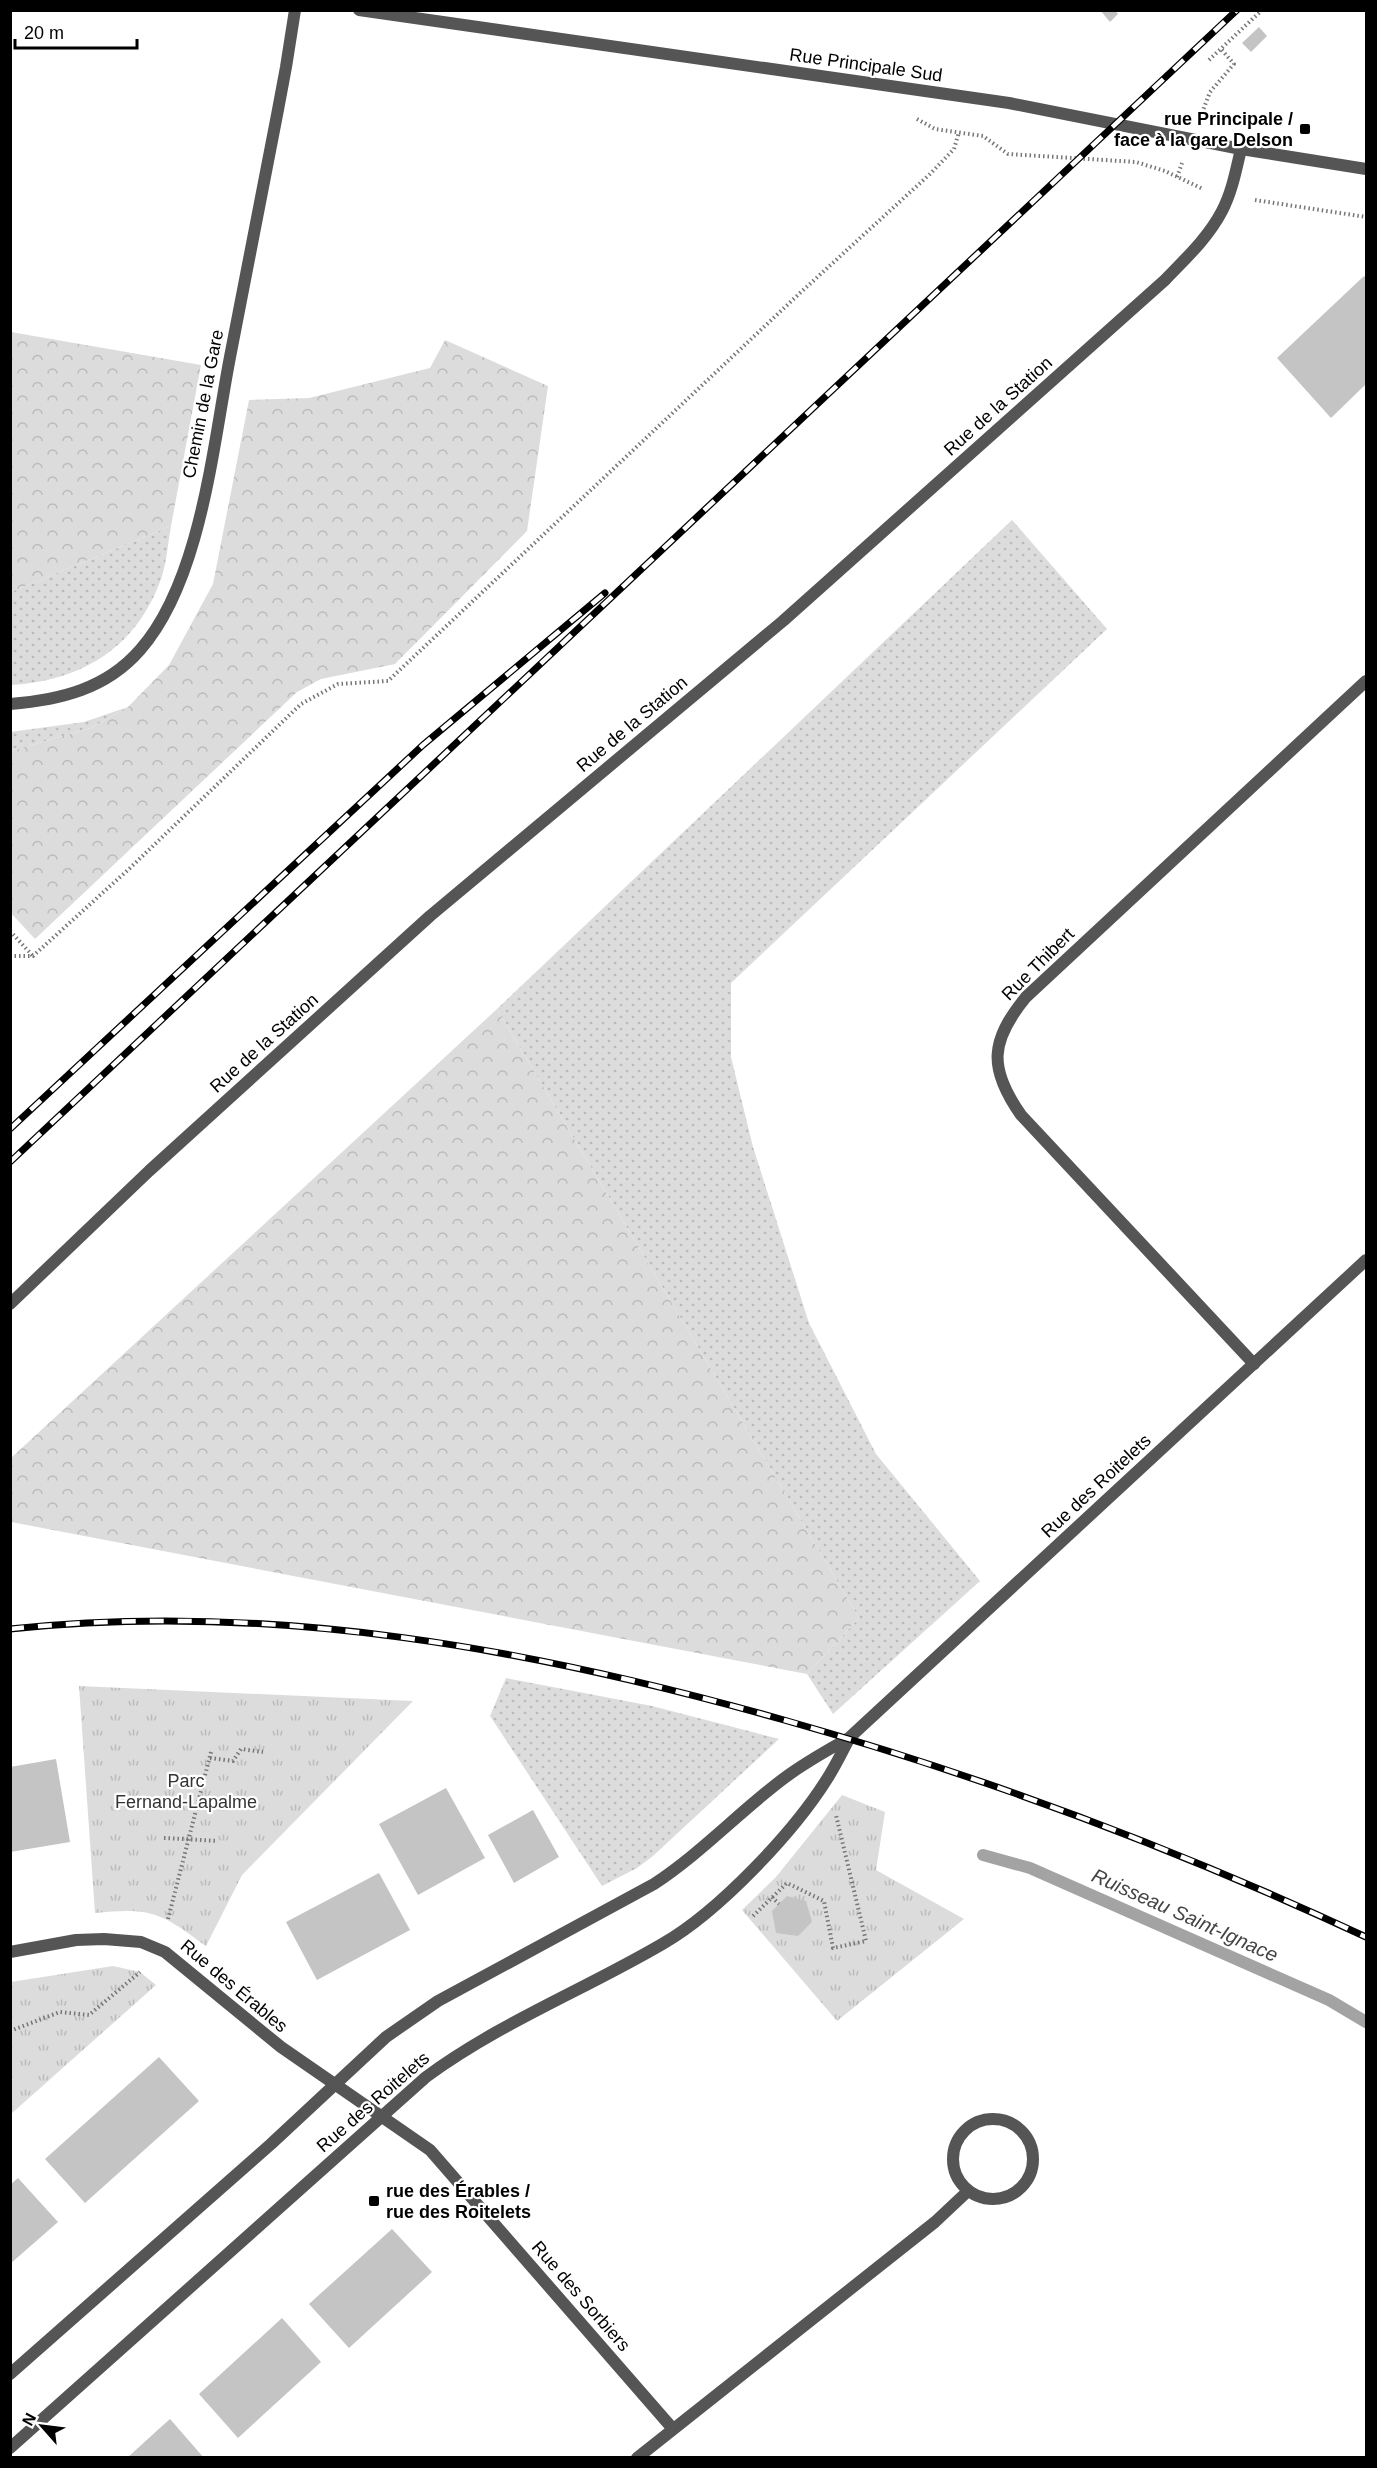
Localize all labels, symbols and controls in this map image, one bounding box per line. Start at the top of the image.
scale bar [15,12,136,50]
text: 20 m [24,23,64,43]
street label: Rue Principale Sud [788,44,944,86]
place label: rue Principale / face à la gare Delson [1114,109,1293,150]
marker: rue Principale / face à la gare Delson [1298,122,1312,136]
street label: Chemin de la Gare [179,328,227,480]
street label: Rue de la Station [940,352,1056,460]
street label: Rue de la Station [573,672,691,776]
street label: Rue Thibert [998,924,1078,1004]
street label: Rue de la Station [206,989,322,1097]
street label: Rue des Roitelets [1037,1430,1155,1542]
park label: Parc Fernand-Lapalme [115,1771,257,1812]
water label: Ruisseau Saint-Ignace [1089,1864,1281,1966]
street label: Rue des Érables [177,1936,291,2036]
street label: Rue des Roitelets [313,2048,433,2156]
place label: rue des Érables / rue des Roitelets [386,2180,531,2222]
marker: rue des Érables / rue des Roitelets [367,2194,381,2208]
street label: Rue des Sorbiers [528,2237,634,2355]
north arrow [12,2396,72,2456]
text: N [19,2410,39,2428]

